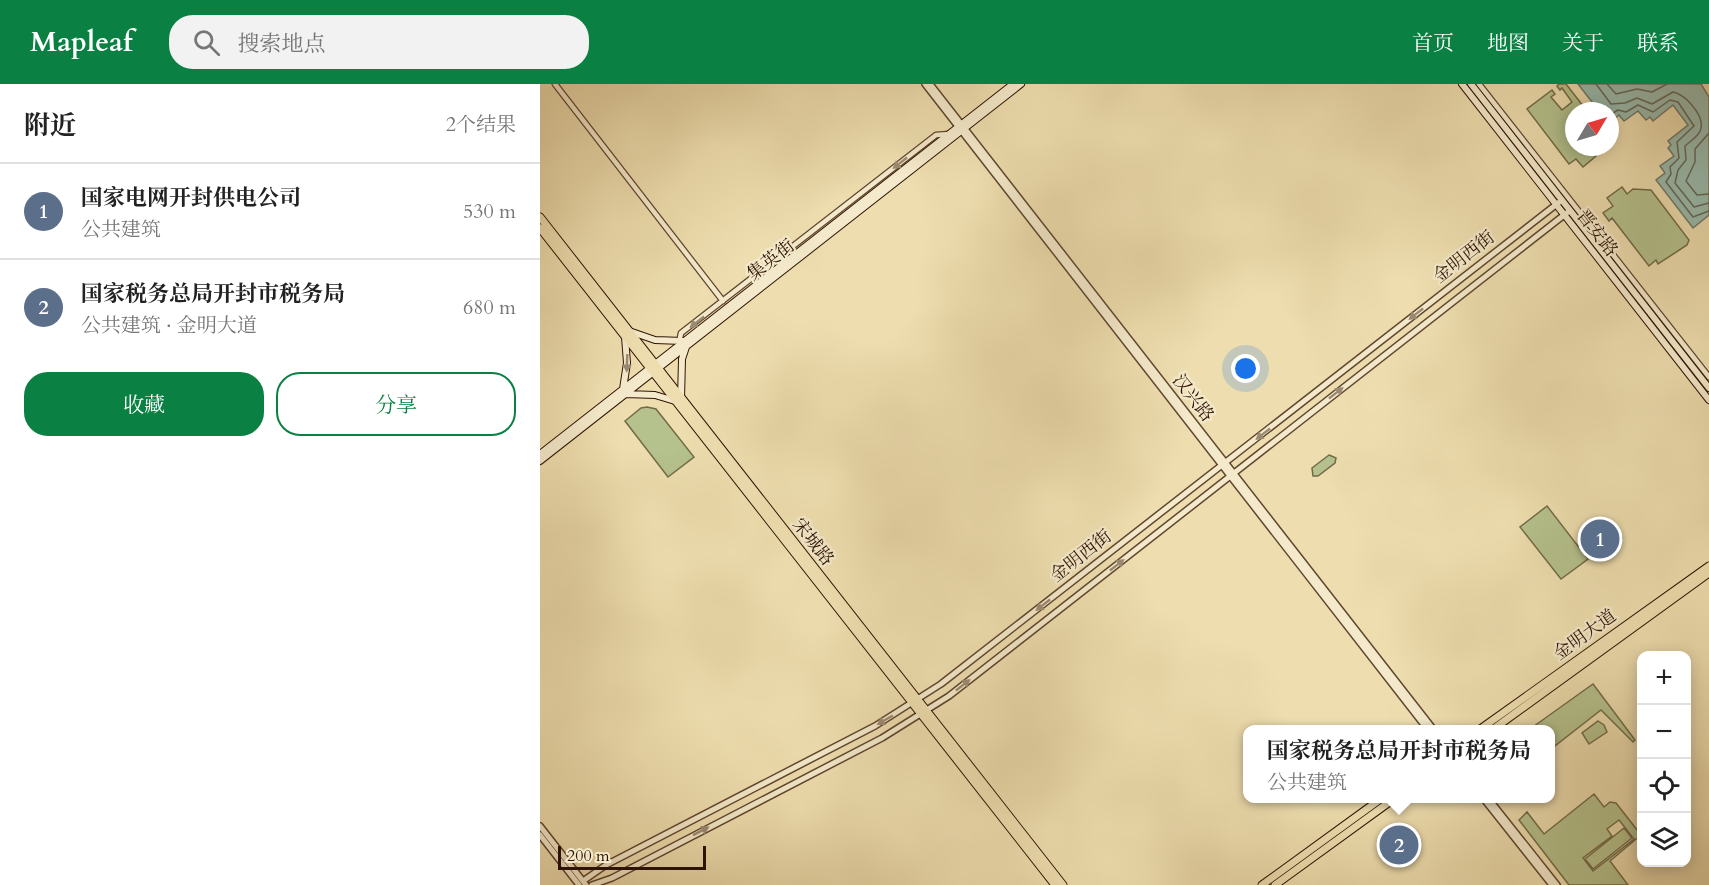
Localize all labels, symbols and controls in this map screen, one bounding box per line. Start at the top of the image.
search box [169,15,589,69]
text: Mapleaf [30,23,133,61]
icon: search [190,26,223,59]
text: 搜索地点 [238,29,326,59]
text: 首页 [1412,29,1454,58]
text: 地图 [1487,29,1529,58]
text: 关于 [1562,29,1604,58]
text: 联系 [1637,29,1679,58]
north arrow [1565,102,1619,156]
text: 附近 [24,108,76,143]
text: 2个结果 [446,111,516,138]
one-way arrow [892,157,908,170]
text: 国家电网开封供电公司 [81,183,301,213]
text: 1 [38,198,49,225]
text: 530 m [463,198,516,225]
street label: 晋安路 [1571,204,1623,262]
text: 公共建筑 [81,216,161,243]
street label: 金明西街 [1428,225,1500,289]
street label: 集英街 [742,234,800,286]
text: 国家税务总局开封市税务局 [81,279,345,309]
text: 2 [38,294,49,321]
text: 680 m [463,294,516,321]
one-way arrow [1409,307,1424,319]
text: 公共建筑 · 金明大道 [81,312,257,339]
one-way arrow [689,315,704,327]
one-way arrow [622,354,631,373]
your location [1231,354,1260,383]
street label: 汉兴路 [1167,369,1219,427]
button: 收藏 [24,372,264,436]
button: 分享 [276,372,516,436]
one-way arrow [1329,388,1344,400]
one-way arrow [1255,427,1270,439]
street label: 宋城路 [787,513,839,571]
pin: 1 [1580,516,1620,562]
street label: 金明西街 [1045,524,1117,588]
one-way arrow [1109,560,1124,572]
one-way arrow [1035,599,1050,611]
street label: 金明大道 [1549,604,1621,666]
map controls [1637,651,1691,867]
button: + [1637,651,1691,705]
one-way arrow [955,679,970,691]
button: − [1637,705,1691,759]
one-way arrow [876,715,893,725]
popup [1243,725,1555,803]
text: 国家税务总局开封市税务局 [1267,736,1531,766]
button: locate [1637,759,1691,813]
text: 公共建筑 [1267,769,1347,796]
button: layers [1637,813,1691,867]
pin: 2 [1380,822,1418,867]
one-way arrow [693,827,710,836]
scale bar [558,843,706,870]
text: 200 m [567,845,609,867]

